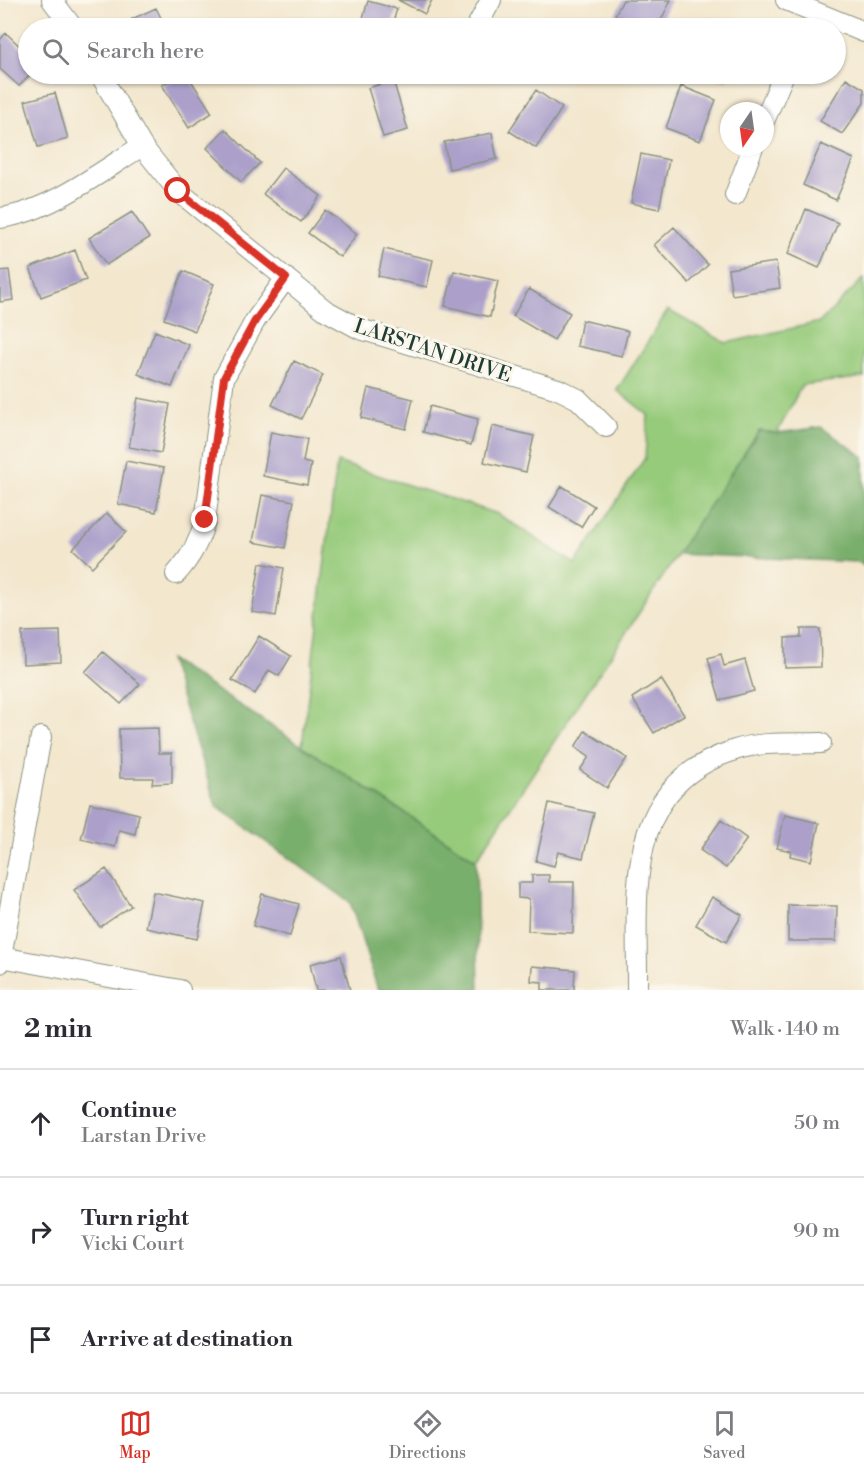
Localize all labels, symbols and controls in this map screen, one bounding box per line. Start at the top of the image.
search box [18,18,846,84]
icon: search [39,35,72,68]
text: Search here [87,38,204,65]
north arrow [720,102,774,156]
route start [164,177,190,203]
street label: LARSTAN DRIVE [351,314,514,389]
route end [191,506,217,532]
text: 2 min [24,1013,92,1045]
text: Walk · 140 m [730,1017,840,1042]
text: Continue [81,1097,177,1124]
icon: ahead [24,1107,57,1140]
text: 50 m [794,1111,840,1136]
text: Larstan Drive [81,1124,206,1149]
text: Turn right [81,1205,189,1232]
icon: right [24,1215,57,1248]
text: 90 m [793,1219,840,1244]
text: Vicki Court [81,1232,185,1257]
icon: arrive [24,1323,57,1356]
text: Arrive at destination [81,1326,293,1353]
tab: Map [119,1407,152,1463]
tab: Directions [389,1407,466,1463]
tab: Saved [703,1407,745,1463]

